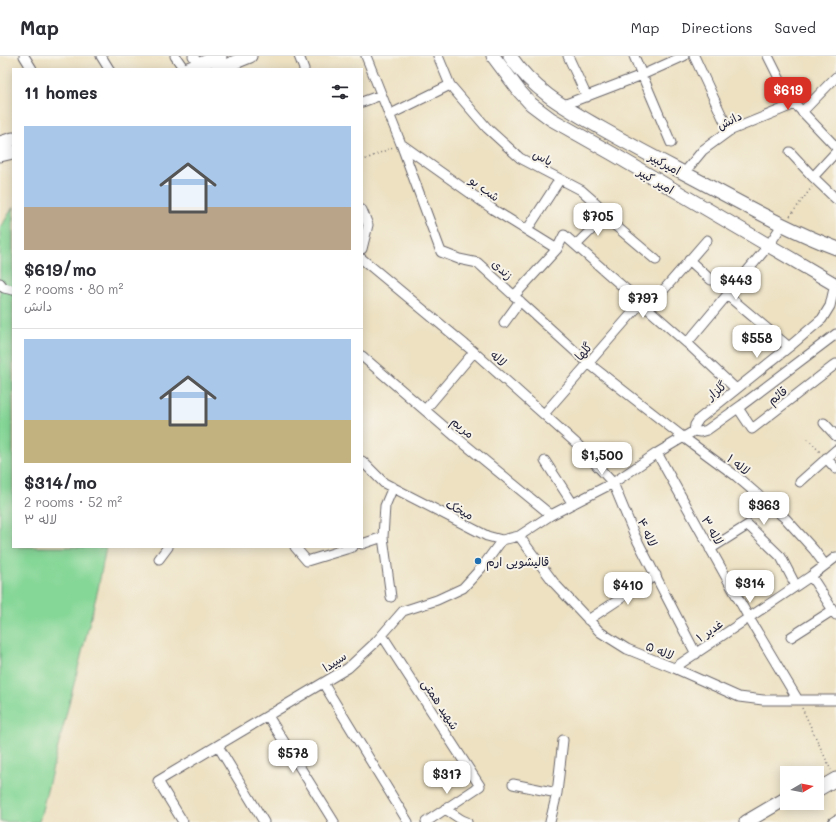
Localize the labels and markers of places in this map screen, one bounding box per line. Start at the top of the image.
pin: $619 [764,77,812,111]
pin: $705 [574,203,622,237]
pin: $443 [712,267,760,301]
pin: $797 [619,285,667,319]
pin: $558 [733,325,781,359]
pin: $1,500 [569,442,635,476]
pin: $363 [740,492,788,526]
place label: قالیشویی ارم [486,553,549,571]
marker: قالیشویی ارم [473,556,483,566]
pin: $314 [726,570,774,604]
pin: $410 [604,572,652,606]
pin: $578 [269,740,317,774]
pin: $317 [423,761,471,795]

